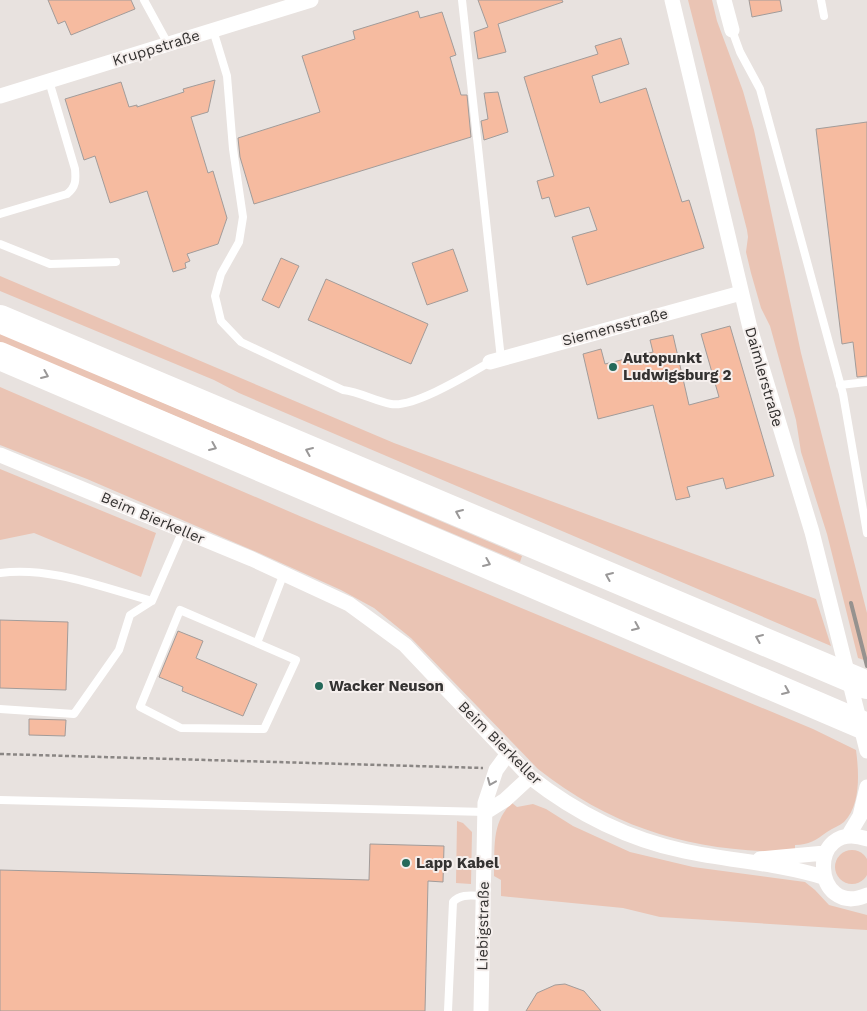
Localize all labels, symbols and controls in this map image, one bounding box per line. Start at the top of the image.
street label: Kruppstraße [110,26,202,70]
street label: Siemensstraße [560,304,670,350]
street label: Daimlerstraße [741,325,787,429]
place label: Autopunkt Ludwigsburg 2 [623,349,732,384]
marker: Autopunkt Ludwigsburg 2 [607,361,619,373]
one-way arrow [40,368,49,379]
one-way arrow [208,440,217,451]
one-way arrow [305,446,314,457]
street label: Beim Bierkeller [98,488,208,548]
one-way arrow [455,509,464,519]
one-way arrow [482,557,491,567]
one-way arrow [605,571,614,582]
one-way arrow [631,621,640,632]
one-way arrow [755,634,764,645]
place label: Wacker Neuson [329,677,444,695]
marker: Wacker Neuson [313,680,325,692]
one-way arrow [781,685,790,696]
street label: Beim Bierkeller [454,697,546,789]
one-way arrow [487,777,498,786]
place label: Lapp Kabel [416,854,499,872]
marker: Lapp Kabel [400,857,412,869]
street label: Liebigstraße [473,881,493,971]

